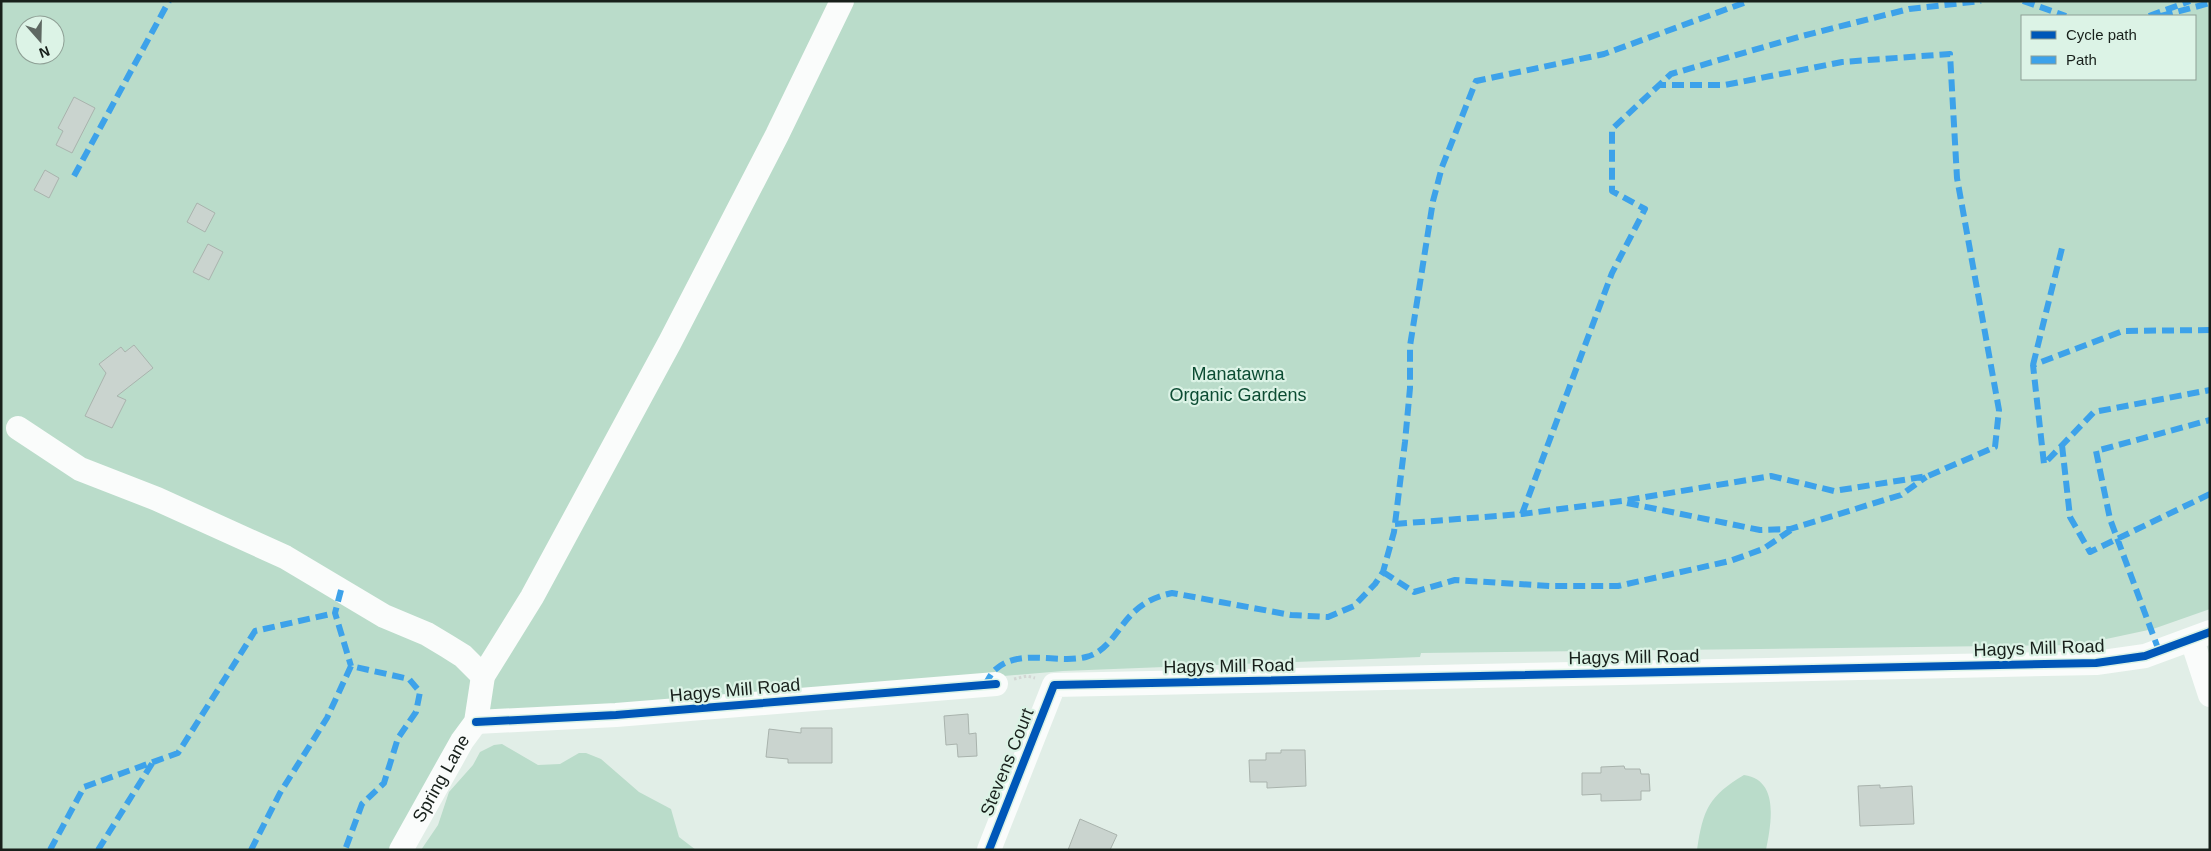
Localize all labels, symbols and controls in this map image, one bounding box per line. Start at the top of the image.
north arrow [15,15,65,65]
legend [2021,15,2196,80]
text: Cycle path [2066,26,2137,43]
text: N [37,43,52,61]
text: Path [2066,51,2097,68]
park label: Manatawna Organic Gardens [1169,364,1307,405]
street label: Hagys Mill Road [1973,636,2105,660]
street label: Hagys Mill Road [1568,646,1700,668]
street label: Hagys Mill Road [1163,655,1295,677]
street label: Hagys Mill Road [669,674,801,706]
street label: Stevens Court [976,705,1038,819]
street label: Spring Lane [409,731,473,826]

